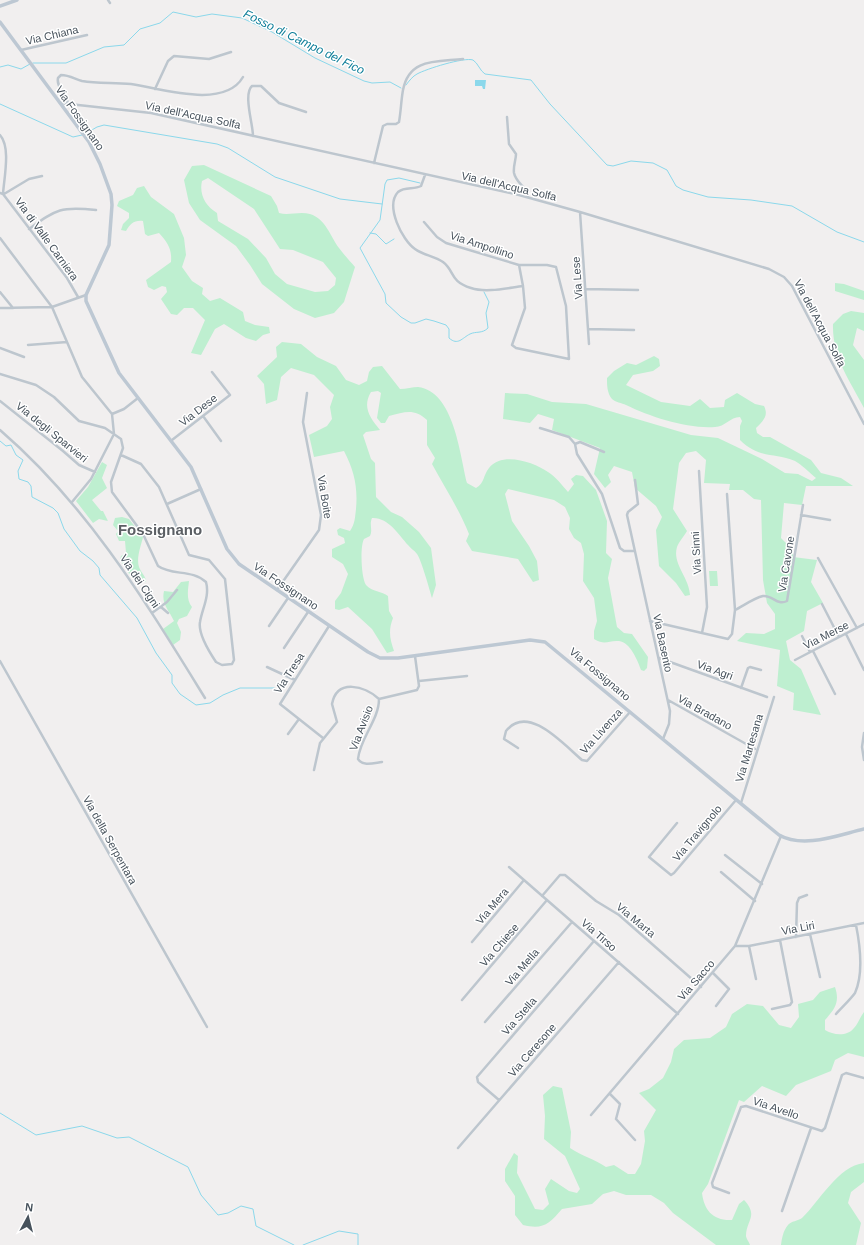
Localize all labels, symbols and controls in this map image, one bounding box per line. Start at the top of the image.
water label: Fosso di Campo del Fico [241,7,367,78]
street label: Via Chiana [25,23,80,47]
street label: Via Fossignano [53,84,107,152]
street label: Via dell'Acqua Solfa [144,99,243,131]
street label: Via dell'Acqua Solfa [460,169,559,203]
street label: Via di Valle Carniera [13,195,82,283]
street label: Via Ampollino [449,229,515,261]
street label: Via Lese [570,256,584,300]
street label: Via dell'Acqua Solfa [792,277,849,370]
street label: Via Dese [177,392,219,428]
street label: Via degli Sparvieri [14,399,90,465]
street label: Via Boite [316,474,334,520]
district label: Fossignano [118,521,202,538]
street label: Via Sinni [689,531,703,575]
street label: Via Cavone [776,535,796,593]
street label: Via dei Cigni [118,552,162,610]
street label: Via Fossignano [251,560,321,612]
street label: Via Basento [651,613,675,673]
street label: Via Merse [801,618,851,652]
street label: Via Fossignano [567,645,633,703]
street label: Via Tresa [271,650,307,696]
street label: Via Agri [695,658,735,682]
street label: Via Bradano [676,692,734,732]
street label: Via Avisio [347,704,375,752]
street label: Via Livenza [578,705,625,756]
street label: Via Martesana [733,712,765,784]
street label: Via della Serpentara [81,794,140,887]
street label: Via Travignolo [670,803,724,863]
street label: Via Mera [473,885,511,927]
street label: Via Marta [614,900,658,940]
street label: Via Tirso [579,916,619,954]
street label: Via Liri [780,919,816,937]
street label: Via Chiese [477,921,521,969]
street label: Via Mella [503,945,542,988]
street label: Via Sacco [675,957,717,1003]
street label: Via Stella [499,994,539,1037]
street label: Via Ceresone [506,1021,558,1079]
street label: Via Avello [751,1095,801,1121]
north arrow [8,1197,48,1237]
text: N [25,1201,34,1214]

